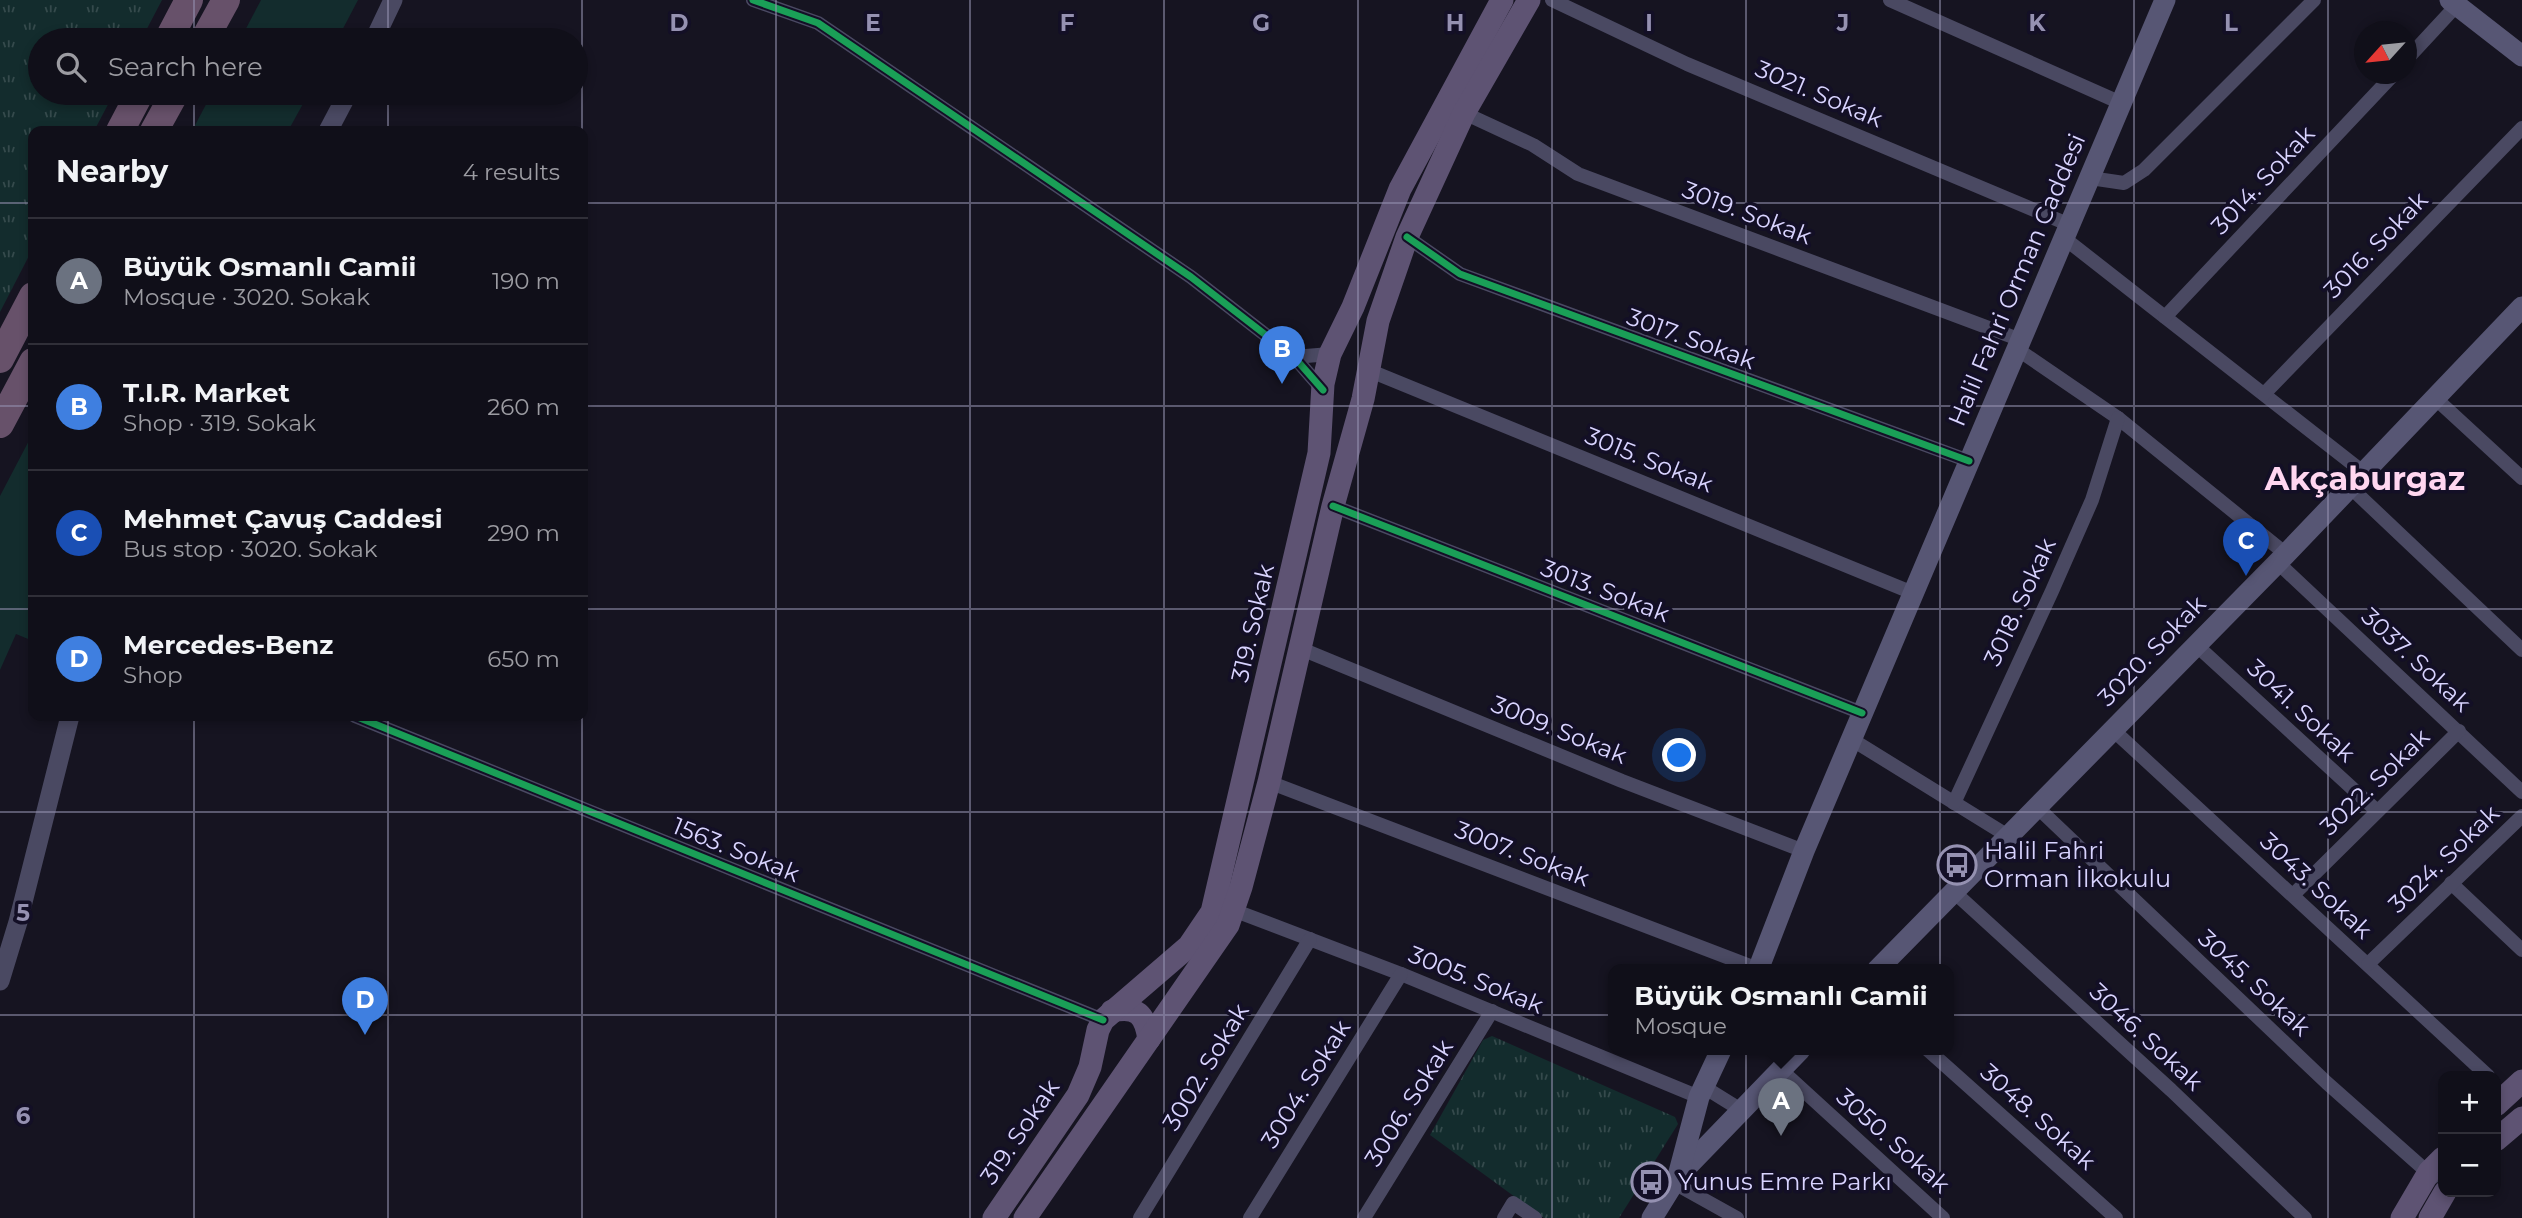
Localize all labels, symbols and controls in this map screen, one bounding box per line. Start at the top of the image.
text: D [670,9,689,37]
text: E [865,9,881,37]
text: F [1060,9,1075,37]
text: G [1252,9,1270,37]
text: H [1446,9,1464,37]
text: I [1645,9,1653,37]
text: J [1836,9,1849,37]
text: K [2028,9,2046,37]
text: L [2224,9,2238,37]
north arrow [2354,21,2417,84]
search box [28,28,588,105]
icon: search [52,48,90,86]
text: Search here [108,51,263,83]
street label: 3021. Sokak [1751,54,1888,134]
street label: 3014. Sokak [2205,119,2321,240]
street label: Halil Fahri Orman Caddesi [1942,129,2091,430]
text: Nearby [56,153,168,190]
text: 4 results [463,158,560,186]
street label: 3019. Sokak [1678,175,1817,251]
street label: 3016. Sokak [2318,185,2434,304]
text: Büyük Osmanlı Camii [123,251,416,283]
text: A [70,267,88,295]
text: 190 m [492,267,560,295]
text: Mosque · 3020. Sokak [123,283,370,311]
street label: 3017. Sokak [1623,302,1760,375]
pin: B [1259,326,1305,384]
text: T.I.R. Market [123,377,290,409]
text: B [70,393,88,421]
text: 260 m [487,393,560,421]
text: Shop · 319. Sokak [123,409,316,437]
street label: 3015. Sokak [1581,421,1718,499]
district label: Akçaburgaz [2264,459,2465,498]
text: Mehmet Çavuş Caddesi [123,503,443,535]
pin: C [2223,518,2269,576]
text: C [71,519,87,547]
text: 290 m [487,519,560,547]
street label: 3018. Sokak [1977,533,2062,670]
text: Bus stop · 3020. Sokak [123,535,378,563]
street label: 3013. Sokak [1537,553,1674,629]
street label: 319. Sokak [1225,560,1280,685]
street label: 3020. Sokak [2092,589,2212,712]
street label: 3037. Sokak [2356,602,2478,718]
text: Mercedes-Benz [123,629,333,661]
text: D [70,645,89,673]
text: 650 m [487,645,560,673]
street label: 3041. Sokak [2241,653,2362,768]
text: Shop [123,661,183,689]
street label: 3009. Sokak [1487,689,1632,770]
street label: 3022. Sokak [2314,722,2436,841]
your location [1662,738,1696,772]
street label: 3024. Sokak [2382,798,2506,919]
street label: 1563. Sokak [669,811,804,888]
street label: 3007. Sokak [1451,815,1594,893]
street label: 3043. Sokak [2254,827,2379,945]
place label: Halil Fahri Orman İlkokulu [1984,836,2171,893]
bus stop icon: Halil Fahri Orman İlkokulu [1936,844,1978,886]
text: 5 [16,899,30,927]
street label: 3045. Sokak [2192,923,2317,1042]
street label: 3005. Sokak [1405,939,1548,1020]
popup [1608,964,1954,1055]
pin: D [342,977,388,1035]
street label: 3046. Sokak [2084,977,2209,1097]
text: Büyük Osmanlı Camii [1634,980,1928,1012]
street label: 3002. Sokak [1156,997,1255,1135]
text: Mosque [1634,1012,1727,1040]
street label: 3004. Sokak [1255,1014,1357,1153]
street label: 3006. Sokak [1358,1033,1459,1171]
street label: 3048. Sokak [1975,1057,2102,1176]
map controls [2438,1071,2501,1197]
button: + [2438,1071,2501,1134]
street label: 319. Sokak [974,1073,1066,1190]
pin: A [1758,1078,1804,1136]
street label: 3050. Sokak [1831,1082,1956,1199]
text: 6 [16,1102,31,1130]
button: − [2438,1134,2501,1197]
bus stop icon: Yunus Emre Parkı [1630,1161,1672,1203]
place label: Yunus Emre Parkı [1678,1167,1892,1196]

